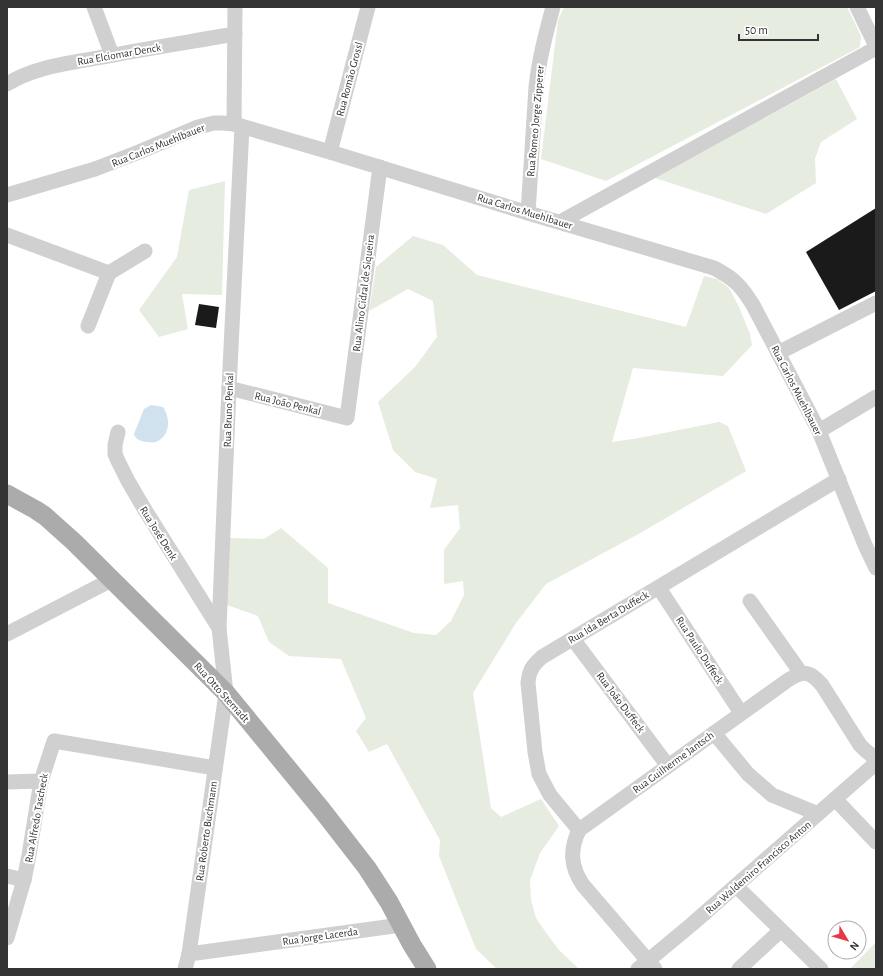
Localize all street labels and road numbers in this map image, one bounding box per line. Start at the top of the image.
street label: Rua Romão Grossl [334,41,365,118]
street label: Rua Elciomar Denck [76,42,162,67]
street label: Rua Romeo Jorge Zipperer [525,65,546,177]
street label: Rua Carlos Muehlbauer [110,122,207,169]
street label: Rua Carlos Muehlbauer [476,192,574,231]
street label: Rua Alino Cidral de Siqueira [351,234,376,352]
street label: Rua Carlos Muehlbauer [769,344,824,437]
street label: Rua Bruno Penkal [222,372,235,448]
street label: Rua João Penkal [254,390,322,417]
street label: Rua José Denk [138,505,179,562]
street label: Rua Ida Berta Duffeck [566,589,650,646]
street label: Rua Paulo Duffeck [674,615,725,686]
street label: Rua Otto Sternadt [192,660,252,725]
street label: Rua João Duffeck [594,670,647,735]
street label: Rua Guilherme Jantsch [631,729,716,795]
street label: Rua Alfredo Tascheck [23,773,50,864]
street label: Rua Roberto Buchmann [194,780,219,882]
street label: Rua Waldemiro Francisco Anton [704,819,813,916]
street label: Rua Jorge Lacerda [282,926,358,947]

